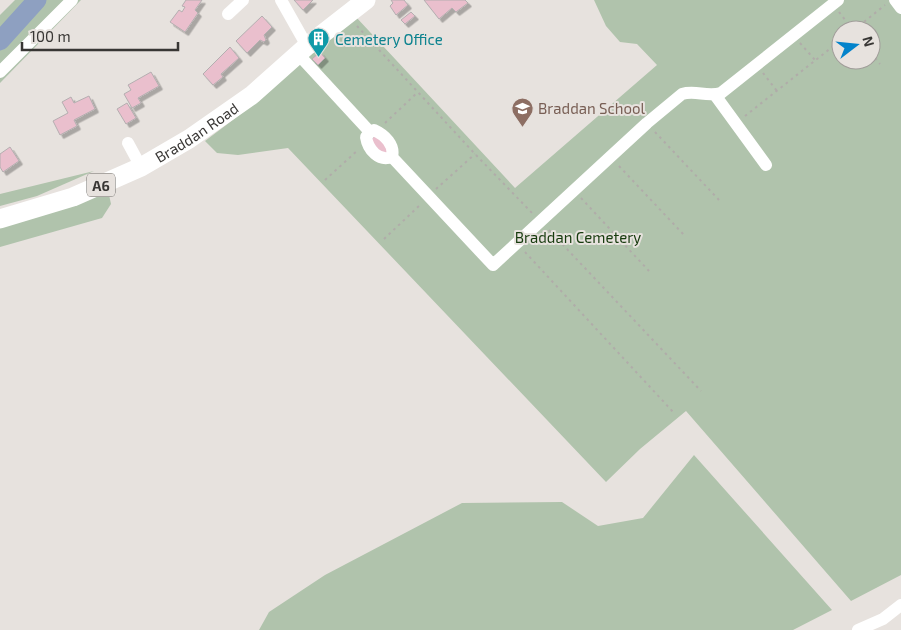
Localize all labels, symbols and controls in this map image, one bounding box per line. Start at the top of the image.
scale bar [22,20,179,52]
north arrow [831,20,881,70]
text: 100 m [30,27,71,45]
building icon: Cemetery Office [307,27,331,58]
place label: Cemetery Office [335,30,443,48]
text: N [859,34,879,48]
school or university icon: Braddan School [510,96,534,127]
street label: Braddan Road [152,99,241,166]
place label: Braddan School [538,99,646,117]
road number: A6 [87,174,115,196]
park label: Braddan Cemetery [515,228,641,246]

